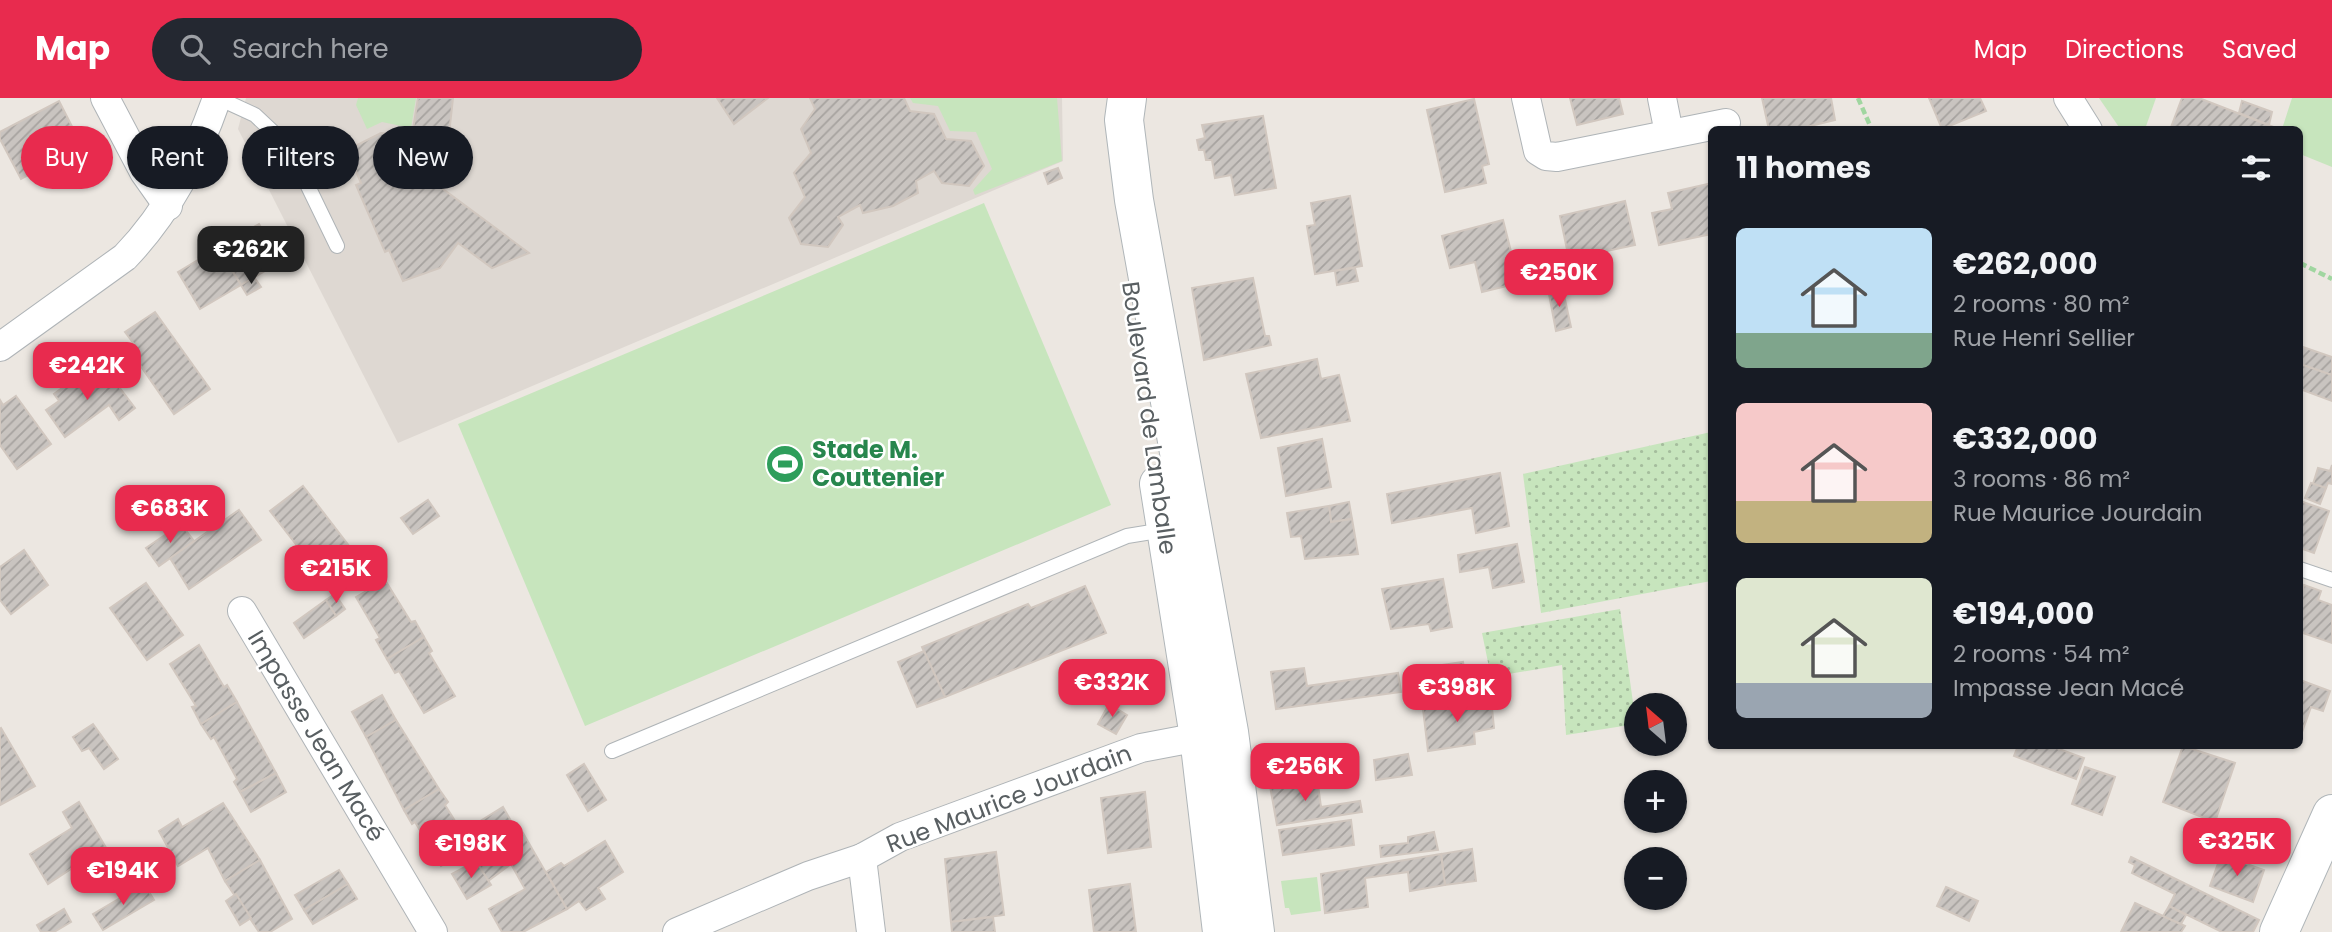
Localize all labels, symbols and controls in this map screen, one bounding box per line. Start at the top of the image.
search box [152,18,642,81]
text: Map [35,25,110,72]
icon: search [176,30,214,68]
text: Search here [232,31,389,67]
text: Map [1974,33,2027,66]
text: Directions [2065,33,2184,66]
text: Saved [2222,33,2297,66]
chip: Buy [21,126,113,189]
chip: Rent [127,126,228,189]
chip: Filters [242,126,359,189]
chip: New [373,126,473,189]
text: 11 homes [1736,146,1871,189]
icon: filters [2237,149,2275,187]
pin: €262K [202,226,300,286]
text: €262K [213,233,289,265]
text: €262,000 [1953,242,2098,285]
pin: €250K [1510,250,1608,309]
text: €250K [1520,256,1598,288]
icon: home [1792,256,1876,340]
street label: Boulevard de Lamballe [1114,279,1185,557]
text: 2 rooms · 80 m² [1953,288,2130,320]
text: Rue Henri Sellier [1953,322,2135,354]
pin: €242K [38,342,136,402]
text: €242K [49,349,125,381]
text: €332,000 [1953,417,2098,460]
icon: home [1792,431,1876,515]
place label: Stade M. Couttenier [812,433,944,494]
sports icon: Stade M. Couttenier [764,443,806,485]
text: 3 rooms · 86 m² [1953,463,2130,495]
pin: €683K [121,486,219,545]
text: €683K [131,492,209,524]
text: Rue Maurice Jourdain [1953,497,2202,529]
pin: €215K [287,546,385,605]
text: €215K [300,552,372,584]
text: €194,000 [1953,592,2094,635]
icon: home [1792,606,1876,690]
street label: Impasse Jean Macé [240,624,393,848]
text: 2 rooms · 54 m² [1953,638,2130,670]
pin: €332K [1063,660,1161,719]
pin: €398K [1408,664,1506,724]
text: €332K [1074,666,1150,698]
text: €398K [1418,671,1496,703]
text: Impasse Jean Macé [1953,672,2184,704]
north arrow [1624,693,1687,756]
map controls [1624,693,1687,910]
street label: Rue Maurice Jourdain [881,736,1136,861]
pin: €256K [1256,744,1354,803]
text: €256K [1266,750,1344,782]
button: + [1624,770,1687,833]
pin: €325K [2188,818,2286,878]
pin: €198K [422,820,520,880]
text: €325K [2199,825,2275,857]
text: €198K [435,827,507,859]
button: − [1624,847,1687,910]
pin: €194K [74,848,172,907]
text: €194K [87,854,159,886]

